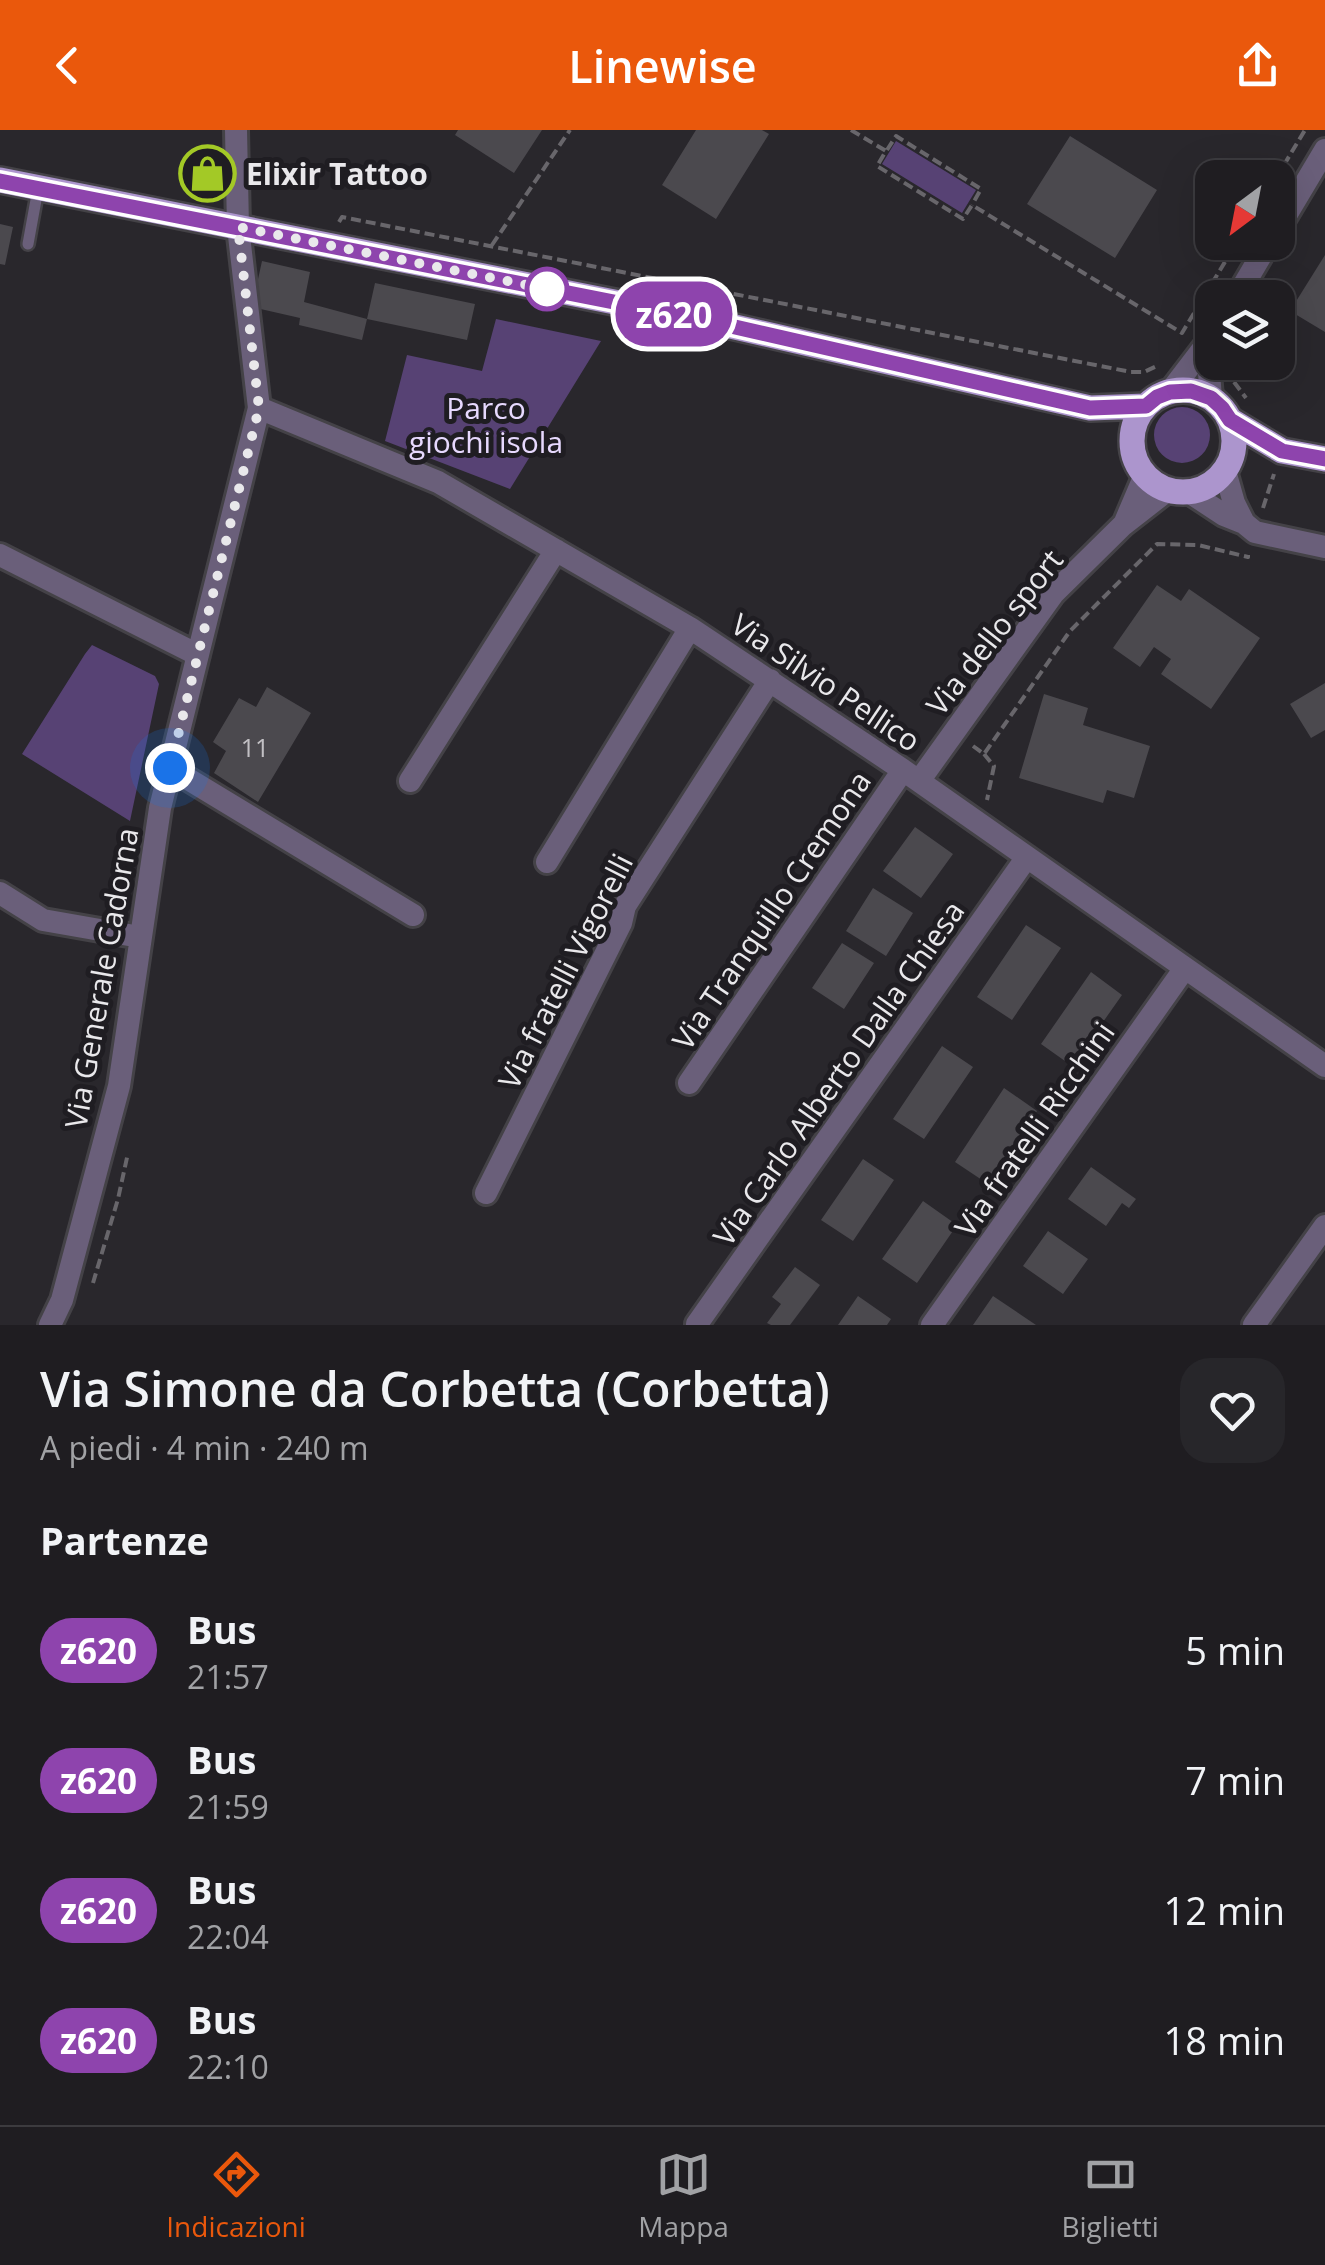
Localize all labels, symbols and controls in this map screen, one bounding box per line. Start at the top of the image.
text: Linewise [568,35,757,96]
icon: back [40,38,95,93]
icon: share [1230,38,1285,93]
shop icon: Elixir Tattoo [177,143,237,203]
place label: Elixir Tattoo [246,153,428,194]
north arrow [1195,160,1295,260]
map controls [1195,160,1295,380]
unlabelled marker [526,268,568,310]
button: layers [1195,280,1295,380]
line badge: z620 [604,282,744,346]
text: z620 [635,291,713,338]
park label: Parco giochi isola [409,387,563,462]
street label: Via dello sport [916,541,1072,723]
street label: Via Silvio Pellico [723,604,929,760]
house number: 11 [241,730,269,764]
your location [145,743,195,793]
street label: Via Tranquillo Cremona [662,763,880,1057]
street label: Via Generale Cadorna [54,825,148,1131]
street label: Via fratelli Vigorelli [488,846,642,1096]
street label: Via Carlo Alberto Dalla Chiesa [703,892,973,1254]
street label: Via fratelli Ricchini [944,1013,1124,1245]
text: Via Simone da Corbetta (Corbetta) [40,1356,830,1421]
button: heart [1180,1358,1285,1463]
text: A piedi · 4 min · 240 m [40,1426,369,1469]
text: Partenze [40,1514,209,1566]
text: Bus [187,1603,257,1655]
text: 5 min [1185,1624,1285,1676]
text: z620 [60,1627,137,1674]
text: 21:57 [187,1655,269,1698]
text: Bus [187,1733,257,1785]
text: 7 min [1185,1754,1285,1806]
text: z620 [60,1757,137,1804]
text: 21:59 [187,1785,269,1828]
text: Bus [187,1863,257,1915]
text: 12 min [1164,1884,1285,1936]
text: z620 [60,1887,137,1934]
text: 22:04 [187,1915,269,1958]
text: Bus [187,1993,257,2045]
text: 18 min [1164,2014,1285,2066]
text: z620 [60,2017,137,2064]
text: 22:10 [187,2045,269,2088]
tab: Indicazioni [166,2147,306,2245]
tab: Mappa [638,2147,729,2245]
tab: Biglietti [1061,2147,1159,2245]

